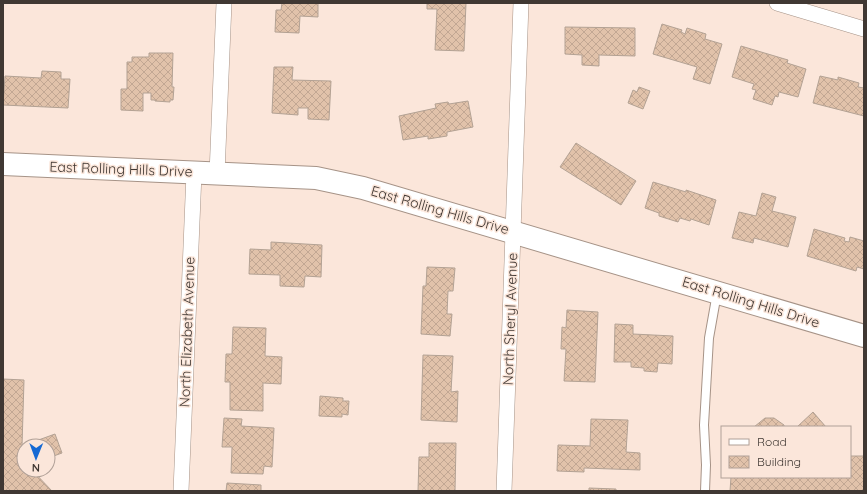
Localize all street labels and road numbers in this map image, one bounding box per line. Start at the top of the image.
street label: East Rolling Hills Drive [49,158,193,180]
street label: East Rolling Hills Drive [369,182,511,238]
street label: North Sheryl Avenue [499,252,521,386]
street label: North Elizabeth Avenue [175,256,199,408]
street label: East Rolling Hills Drive [680,272,822,332]

